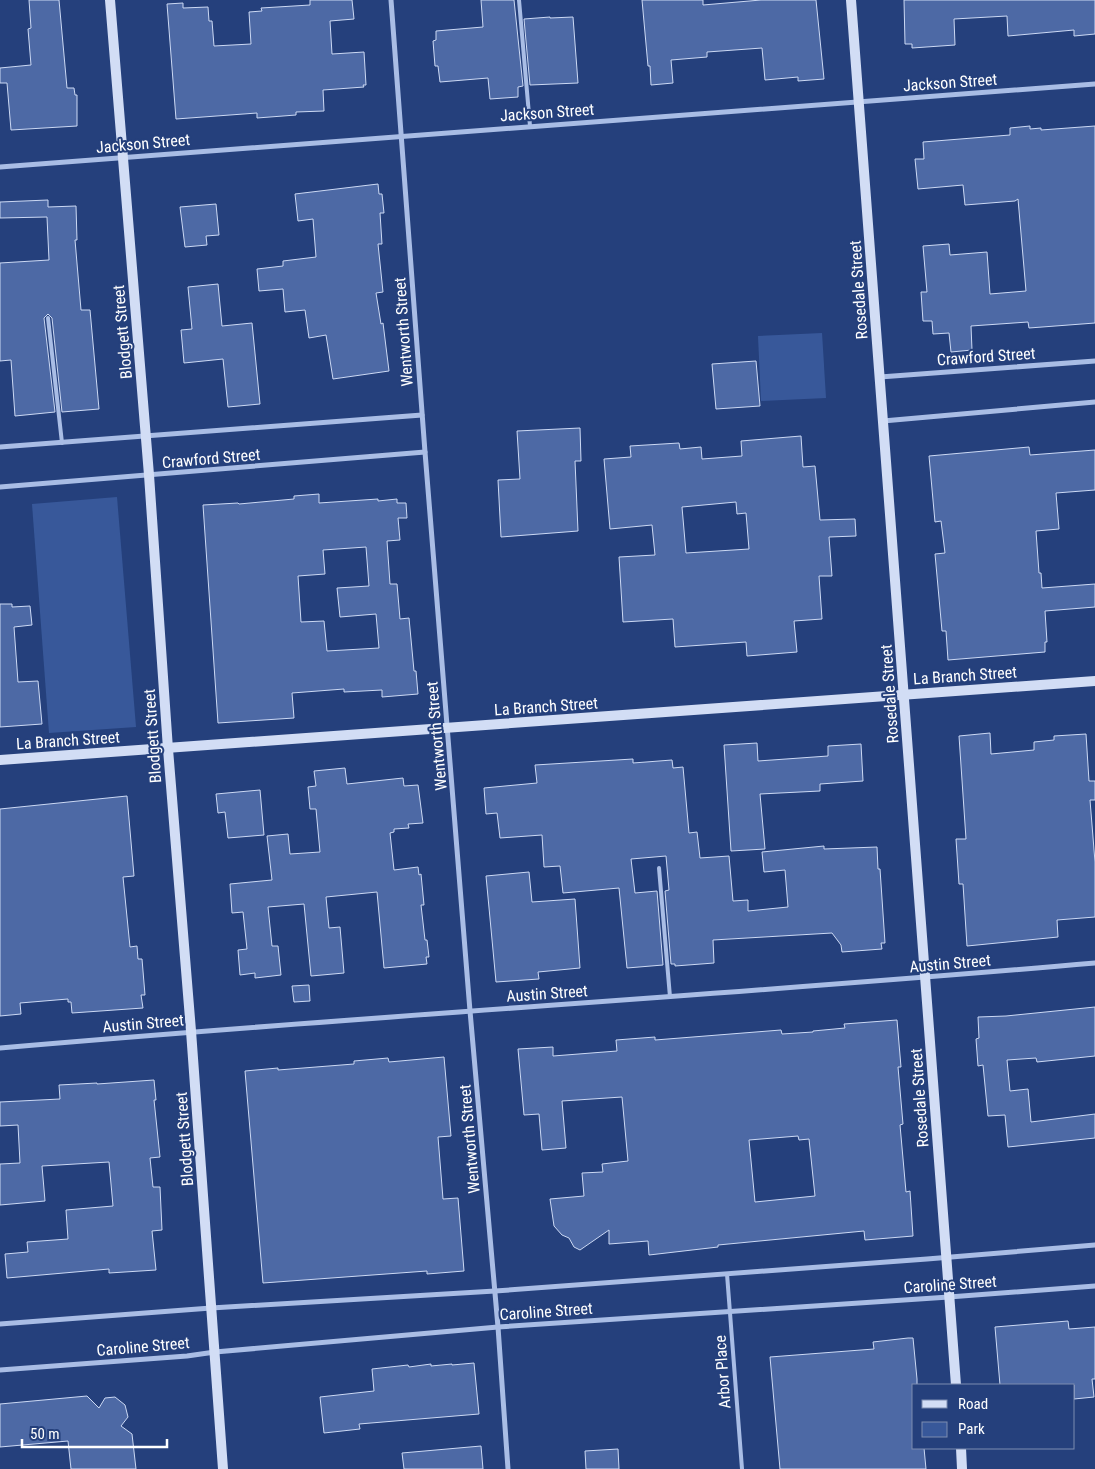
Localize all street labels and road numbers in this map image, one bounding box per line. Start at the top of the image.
street label: Jackson Street [902,70,998,95]
street label: Jackson Street [499,100,595,125]
street label: Jackson Street [95,130,191,157]
street label: Rosedale Street [846,240,871,340]
street label: Wentworth Street [390,277,417,387]
street label: Blodgett Street [109,284,136,380]
street label: Crawford Street [936,344,1036,369]
street label: Crawford Street [161,445,261,472]
street label: Rosedale Street [877,644,902,744]
street label: La Branch Street [913,662,1018,689]
street label: Wentworth Street [422,680,451,791]
street label: Blodgett Street [140,688,165,784]
street label: La Branch Street [494,693,599,720]
street label: La Branch Street [16,727,121,754]
street label: Austin Street [909,950,992,977]
street label: Austin Street [506,981,589,1006]
street label: Austin Street [102,1010,185,1037]
street label: Rosedale Street [907,1048,932,1148]
street label: Wentworth Street [455,1083,484,1194]
street label: Blodgett Street [172,1091,197,1187]
street label: Caroline Street [903,1272,997,1297]
street label: Caroline Street [499,1299,593,1324]
street label: Caroline Street [96,1333,191,1360]
street label: Arbor Place [710,1335,735,1409]

